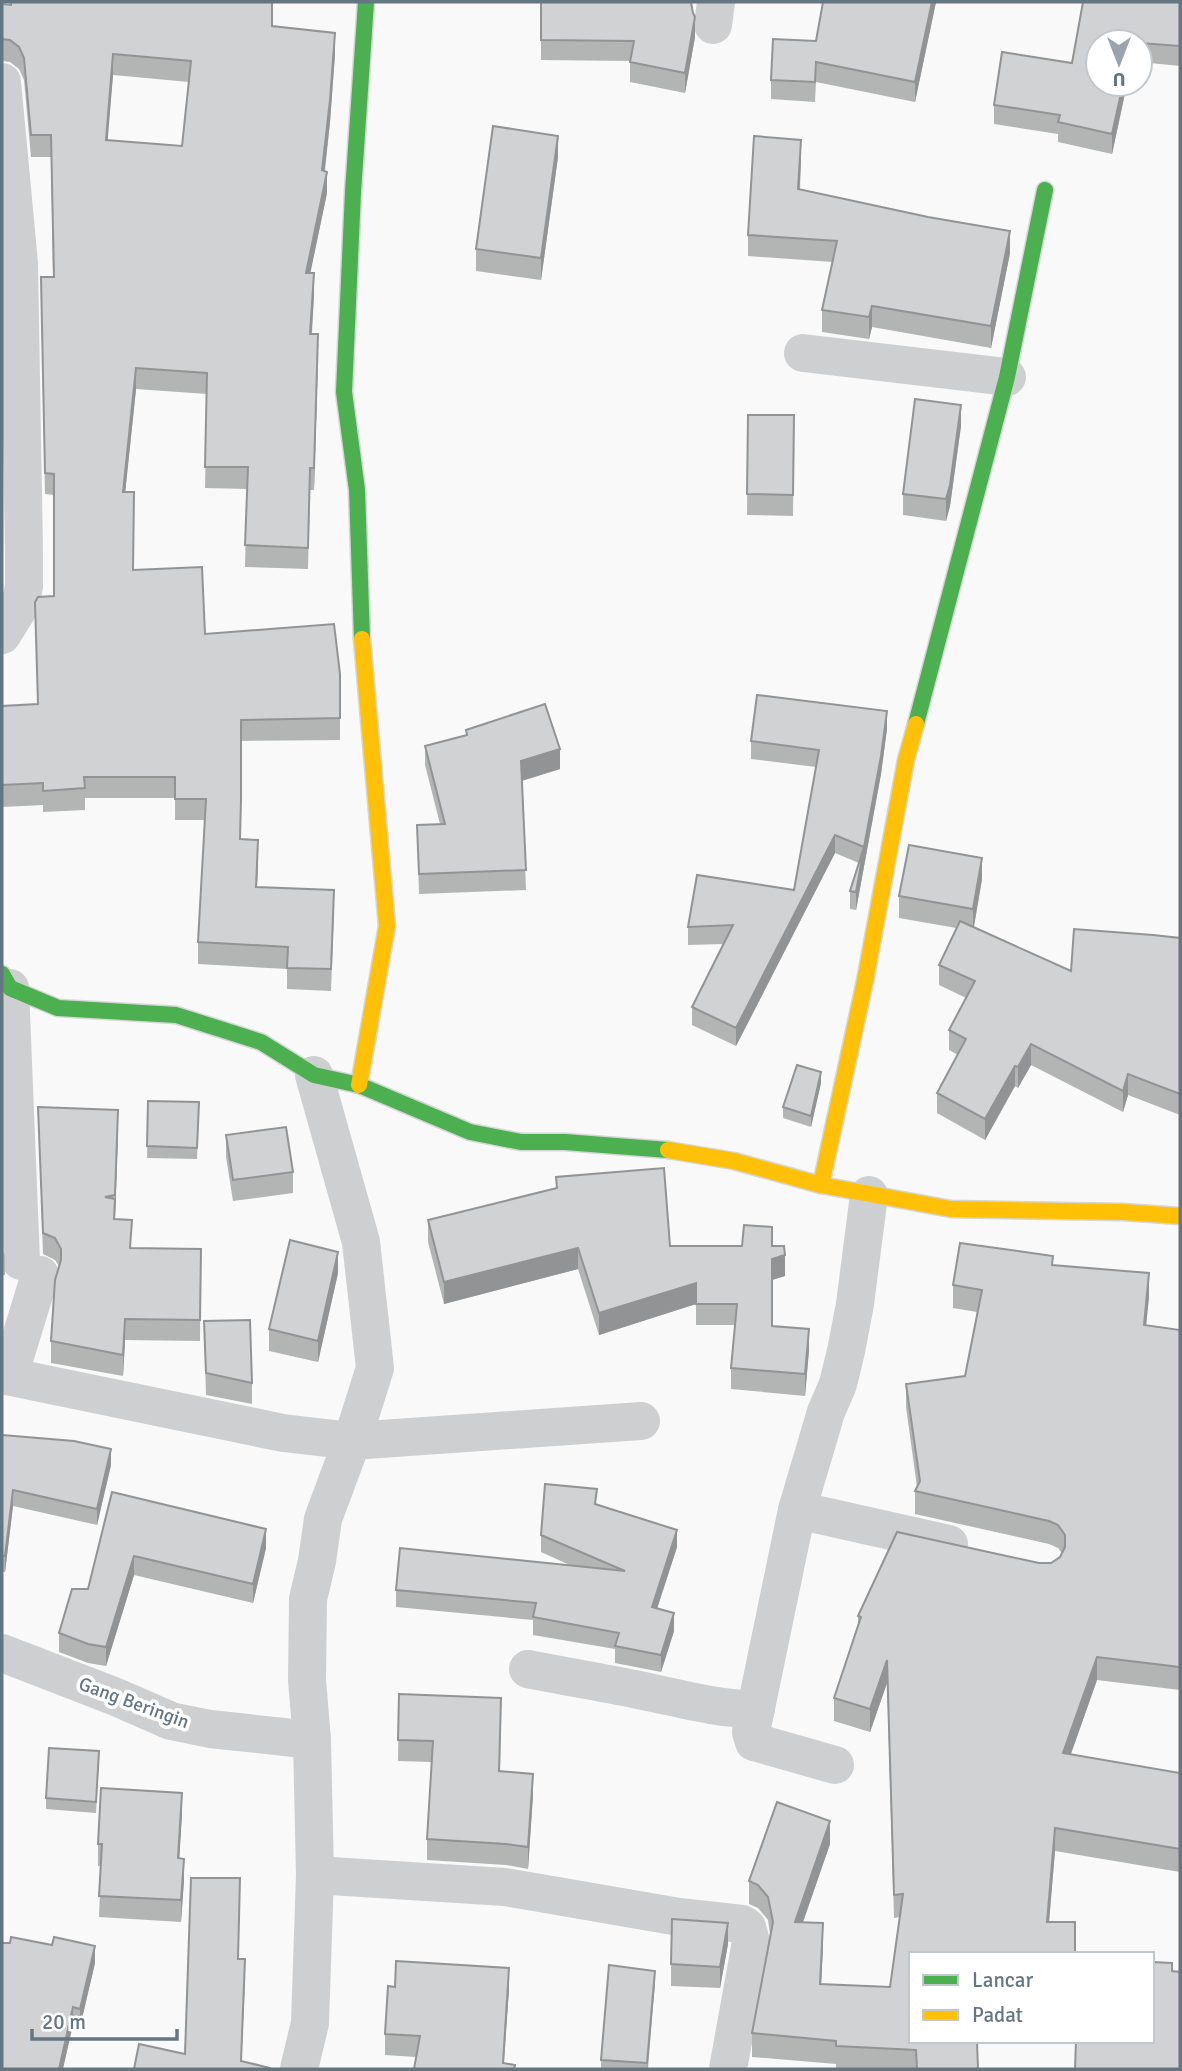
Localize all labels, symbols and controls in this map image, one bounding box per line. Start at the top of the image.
north arrow [1084,28,1154,98]
text: U [1113,67,1125,91]
street label: Gang Beringin [76,1672,192,1734]
legend [909,1952,1154,2043]
text: Lancar [972,1967,1033,1993]
scale bar [32,1997,177,2041]
text: Padat [972,2002,1023,2028]
text: 20 m [42,2009,86,2035]

